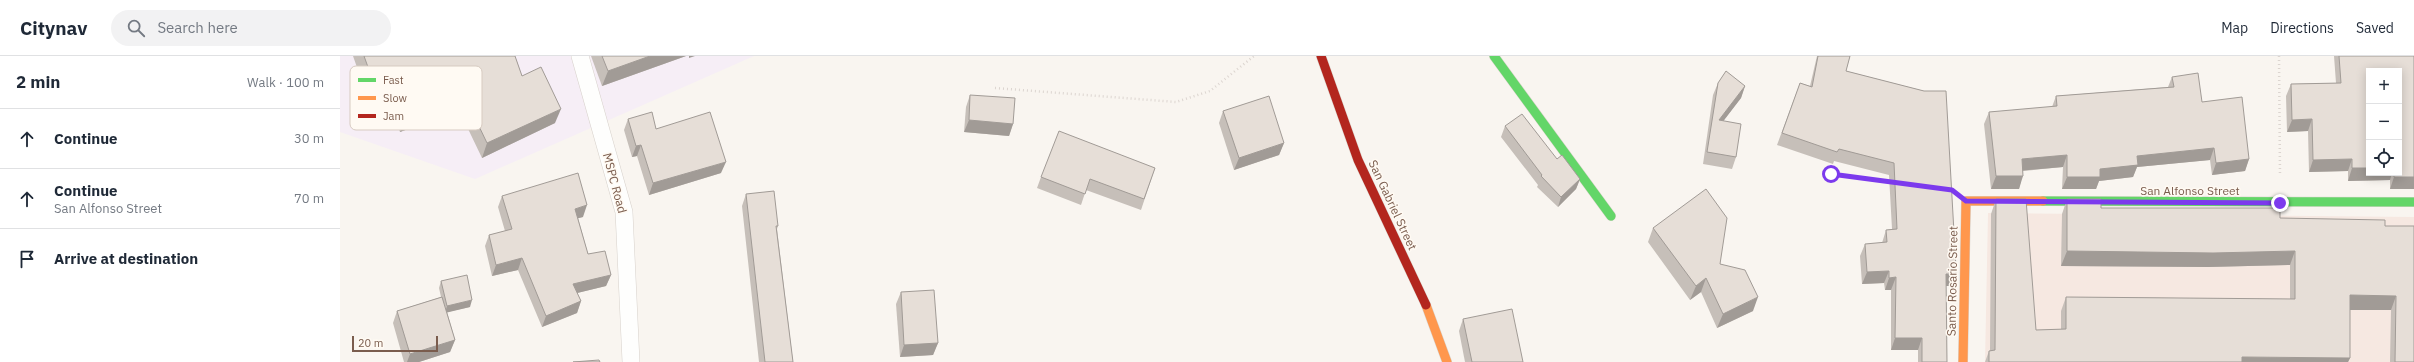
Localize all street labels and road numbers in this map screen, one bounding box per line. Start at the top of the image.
street label: MSPC Road [600,151,630,215]
street label: San Gabriel Street [1366,158,1420,252]
street label: San Alfonso Street [2140,183,2240,198]
street label: Santo Rosario Street [1944,226,1960,336]

